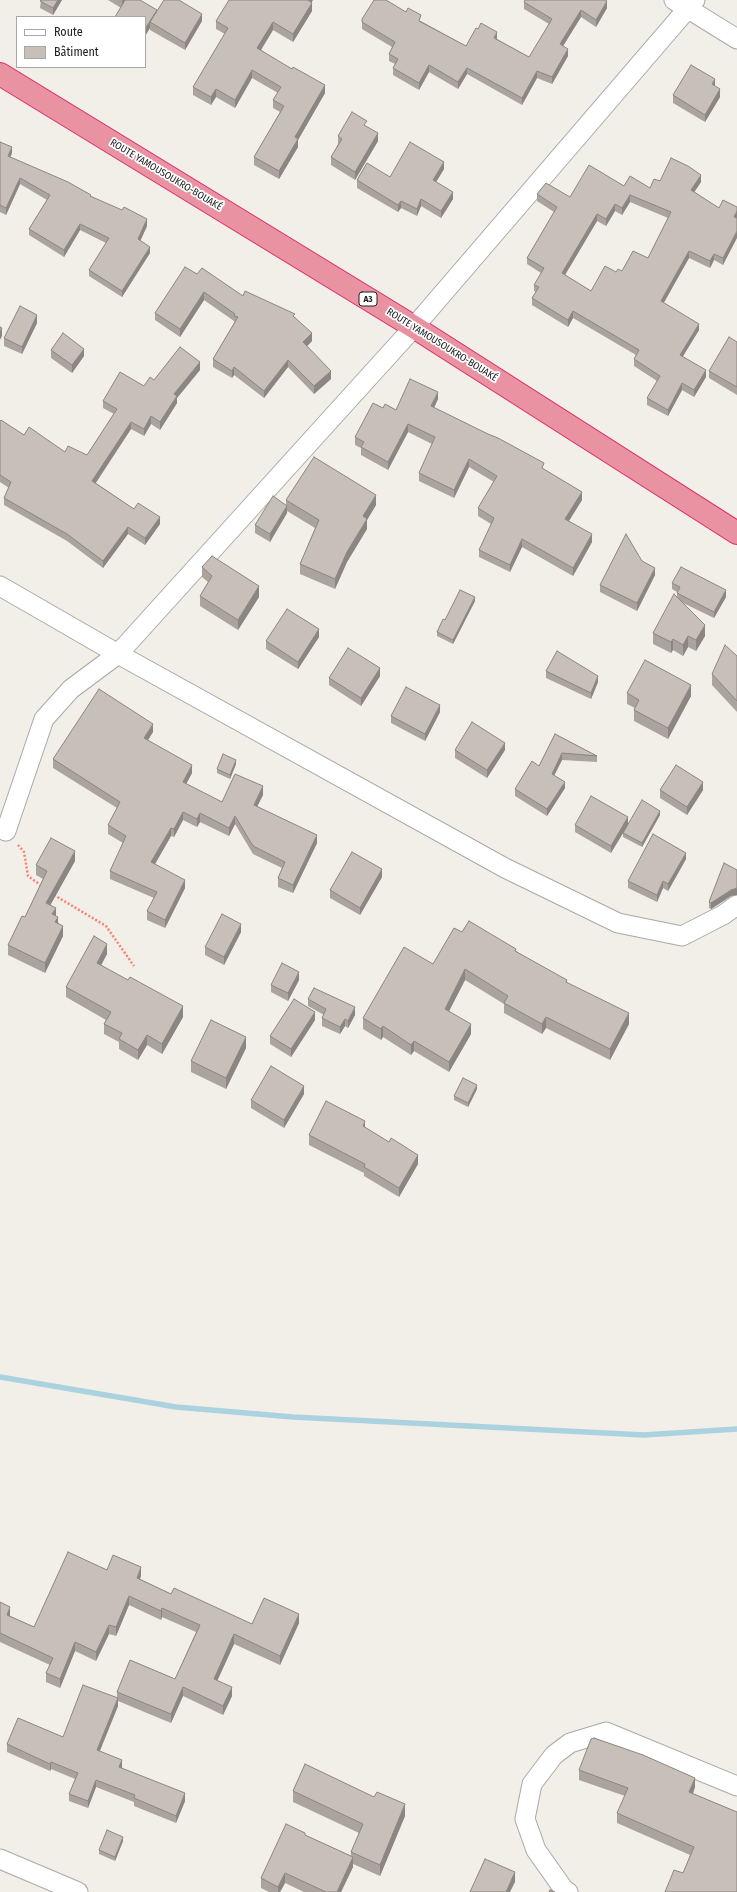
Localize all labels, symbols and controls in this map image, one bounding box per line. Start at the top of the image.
legend [16,16,146,68]
text: Route [54,25,83,39]
text: Bâtiment [54,45,99,59]
street label: ROUTE YAMOUSOUKRO-BOUAKÉ [108,137,224,213]
road number: A3 [359,292,377,306]
street label: ROUTE YAMOUSOUKRO-BOUAKÉ [384,306,500,384]

